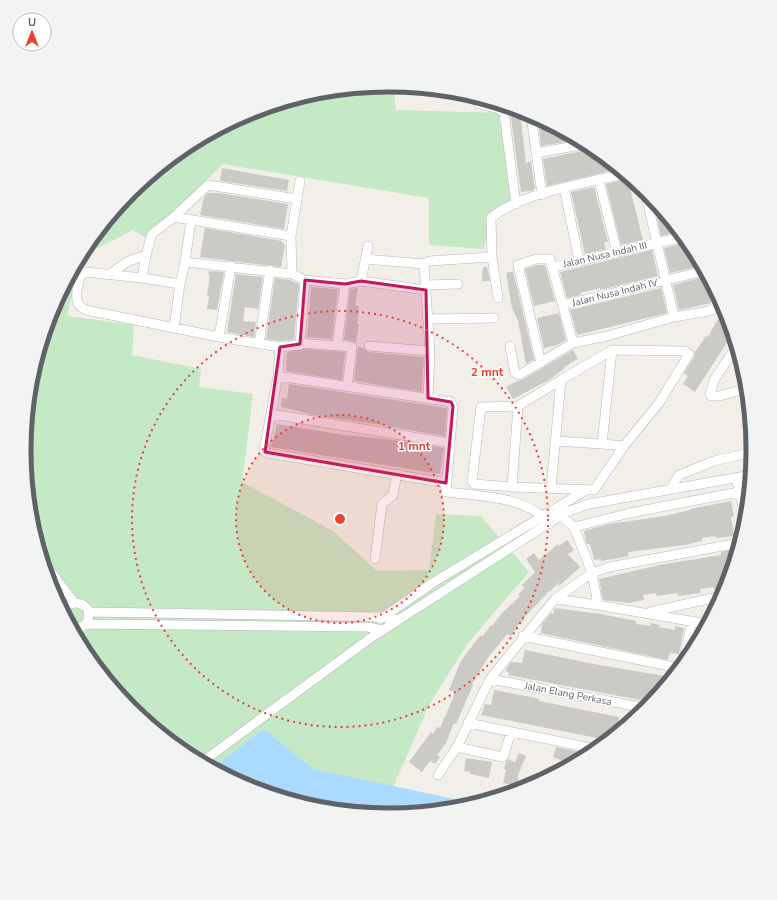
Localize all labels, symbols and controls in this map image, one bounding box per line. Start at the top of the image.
north arrow [12,12,52,52]
text: U [28,15,36,30]
street label: Jalan Nusa Indah III [561,239,648,272]
street label: Jalan Nusa Indah IV [570,276,659,311]
text: 2 mnt [471,364,504,380]
text: 1 mnt [398,438,431,454]
centre of rings [333,512,347,526]
street label: Jalan Elang Perkasa [522,678,613,709]

